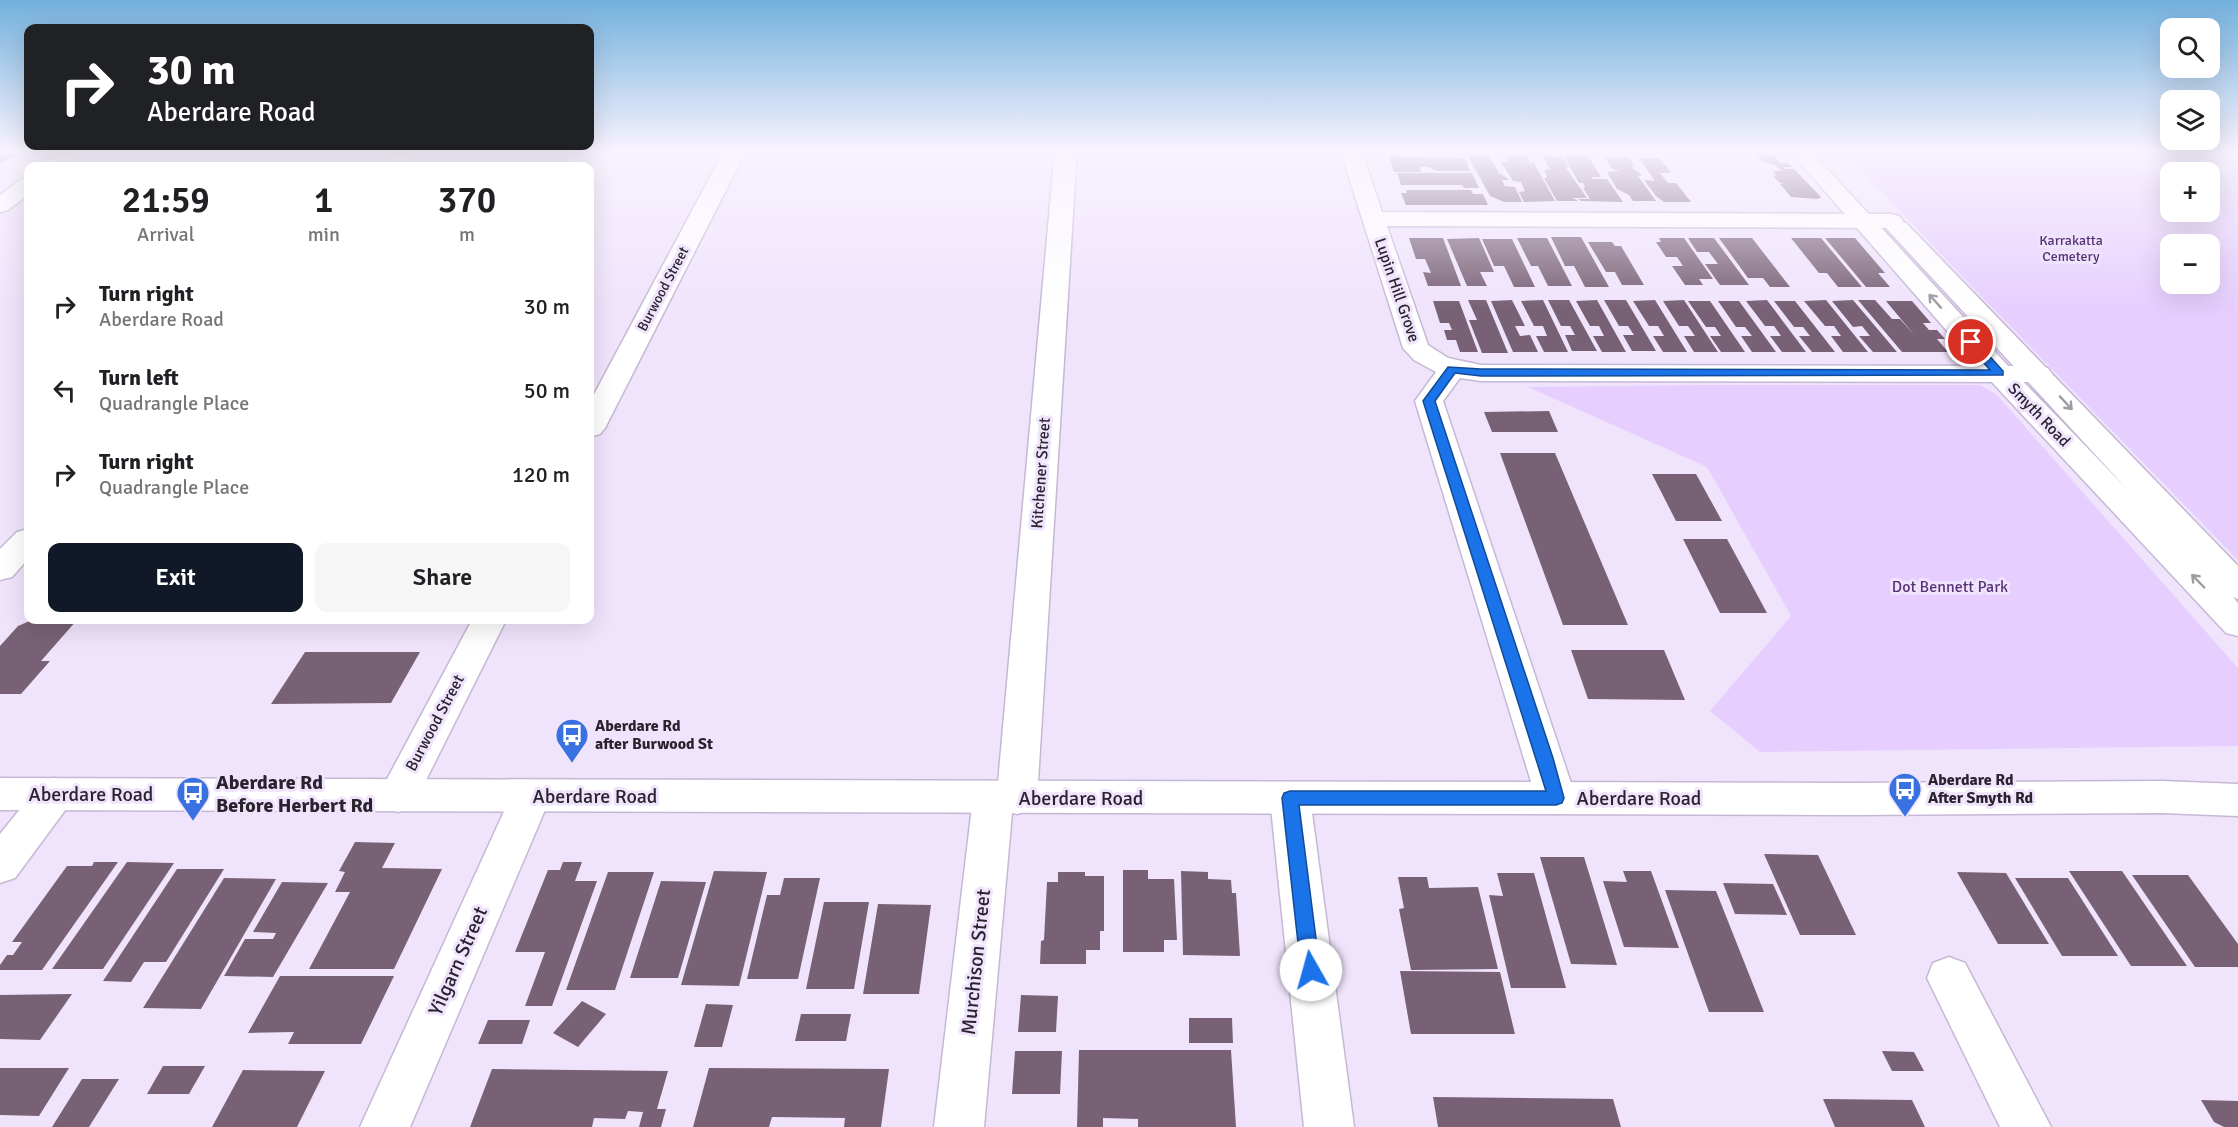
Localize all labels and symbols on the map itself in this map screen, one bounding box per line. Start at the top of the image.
park label: Karrakatta Cemetery [2039,232,2103,265]
street label: Lupin Hill Grove [1370,235,1424,345]
street label: Burwood Street [634,244,692,334]
one-way arrow [1928,294,1942,309]
pin [1945,316,1996,367]
street label: Smyth Road [2004,379,2074,451]
one-way arrow [2059,395,2073,410]
street label: Kitchener Street [1027,416,1055,529]
one-way arrow [2190,574,2205,589]
park label: Dot Bennett Park [1892,577,2008,597]
street label: Burwood Street [401,671,469,775]
place label: Aberdare Rd after Burwood St [595,716,713,754]
bus stop icon: Aberdare Rd after Burwood St [554,717,590,764]
place label: Aberdare Rd Before Herbert Rd [216,770,374,818]
place label: Aberdare Rd After Smyth Rd [1928,770,2034,808]
bus stop icon: Aberdare Rd After Smyth Rd [1887,771,1923,818]
bus stop icon: Aberdare Rd Before Herbert Rd [175,775,211,822]
street label: Aberdare Road [29,782,153,807]
street label: Aberdare Road [533,784,657,809]
street label: Aberdare Road [1019,786,1143,811]
street label: Aberdare Road [1577,786,1701,811]
street label: Murchison Street [956,888,996,1036]
street label: Yilgarn Street [423,903,493,1019]
position arrow [1279,938,1343,1002]

